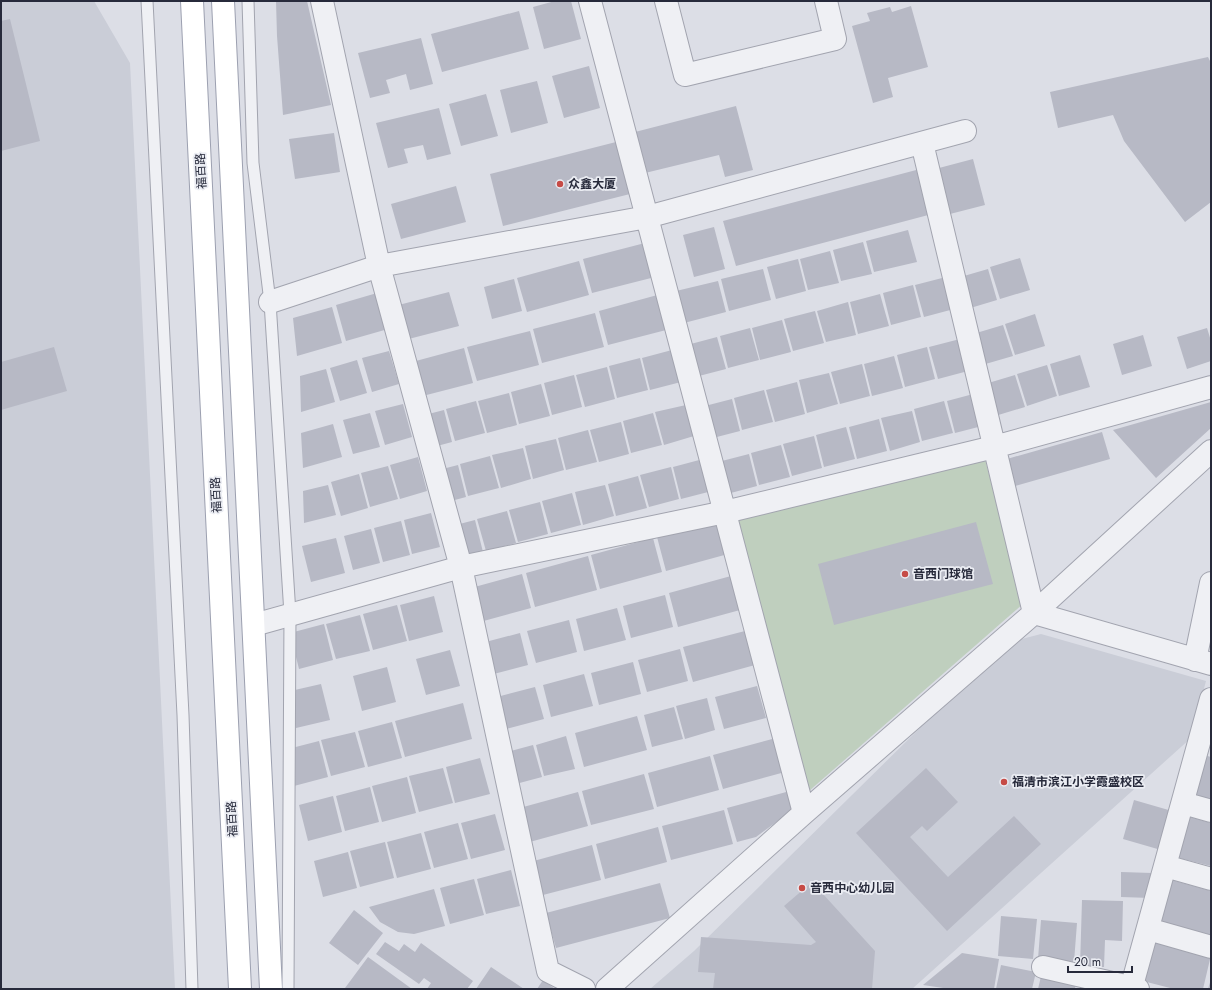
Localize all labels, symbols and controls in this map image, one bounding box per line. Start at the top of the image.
street label: 福百路 [191,153,211,189]
place label: 众鑫大厦 [568,175,616,193]
marker: 众鑫大厦 [555,179,565,189]
street label: 福百路 [206,477,226,513]
place label: 音西门球馆 [913,565,973,583]
marker: 音西门球馆 [900,569,910,579]
place label: 福清市滨江小学霞盛校区 [1012,773,1144,791]
marker: 福清市滨江小学霞盛校区 [999,777,1009,787]
street label: 福百路 [222,801,242,837]
place label: 音西中心幼儿园 [810,879,894,897]
marker: 音西中心幼儿园 [797,883,807,893]
scale bar [1068,948,1132,974]
text: 20 m [1074,953,1101,971]

